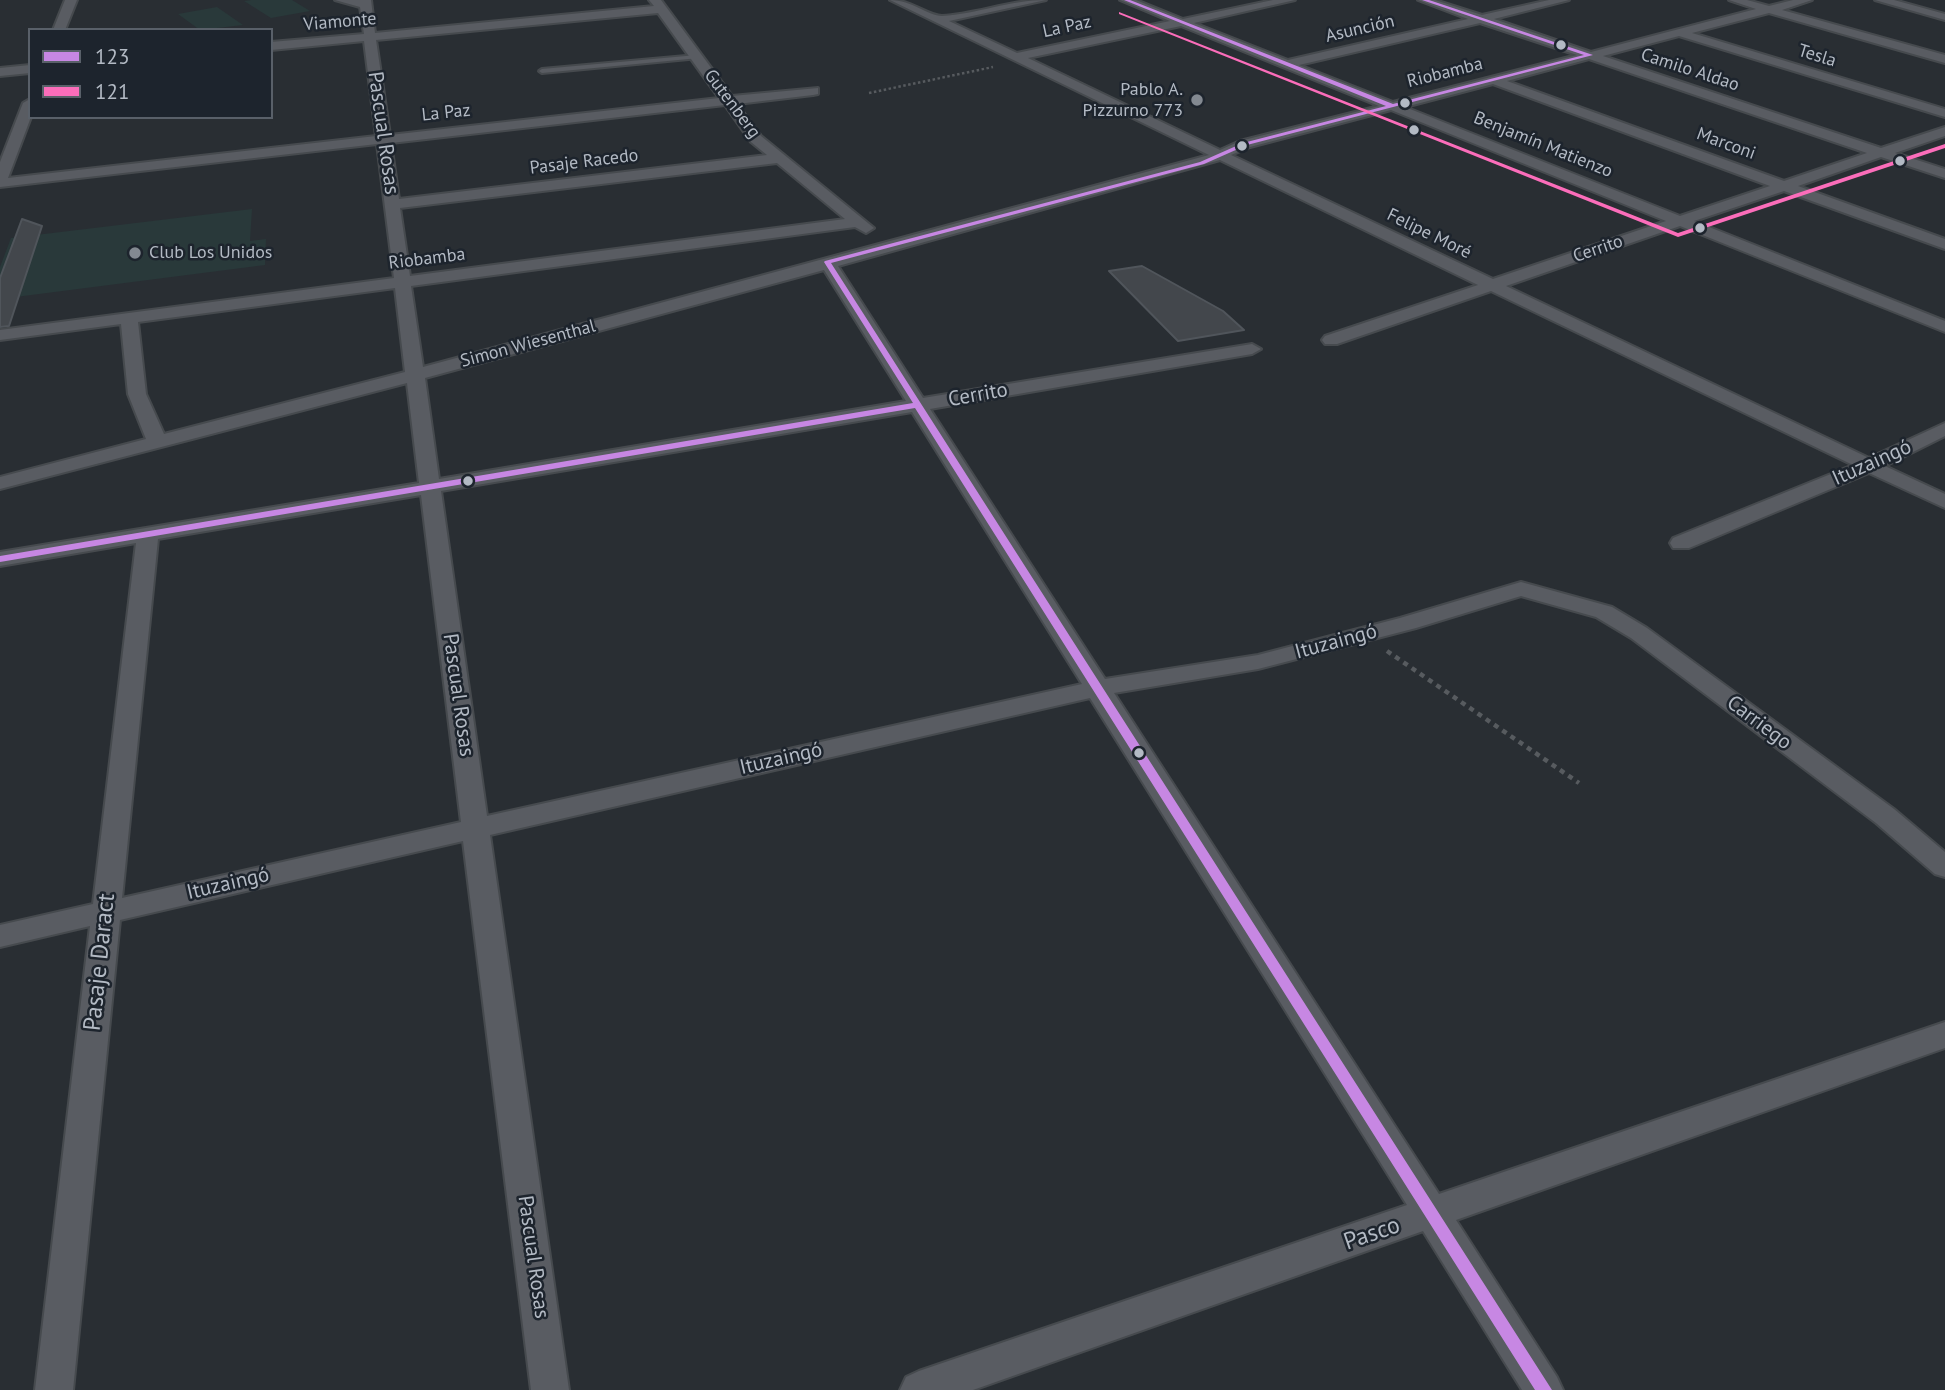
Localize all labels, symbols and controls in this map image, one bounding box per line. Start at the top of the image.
street label: Viamonte [303,8,377,36]
street label: La Paz [1041,11,1093,43]
street label: Asunción [1323,11,1397,47]
legend [28,28,273,119]
unlabelled marker [1554,38,1568,52]
street label: Tesla [1795,40,1839,72]
text: 123 [95,43,129,70]
street label: Camilo Aldao [1638,44,1742,96]
street label: Riobamba [1405,53,1485,93]
street label: Gutenberg [699,65,765,143]
street label: Pascual Rosas [362,70,404,196]
text: 121 [95,78,129,105]
place label: Pablo A. Pizzurno 773 [1082,79,1183,122]
marker: Pablo A. Pizzurno 773 [1189,92,1205,108]
unlabelled marker [1398,96,1412,110]
street label: La Paz [420,100,472,126]
street label: Benjamín Matienzo [1470,107,1616,183]
unlabelled marker [1407,123,1421,137]
street label: Marconi [1694,123,1758,165]
unlabelled marker [1235,139,1249,153]
street label: Pasaje Racedo [528,145,640,179]
unlabelled marker [1893,154,1907,168]
street label: Felipe Moré [1383,204,1475,264]
unlabelled marker [1693,221,1707,235]
street label: Cerrito [1570,230,1626,268]
place label: Club Los Unidos [149,242,272,264]
street label: Riobamba [387,244,467,274]
marker: Club Los Unidos [127,245,143,261]
street label: Simon Wiesenthal [458,316,598,372]
street label: Cerrito [946,377,1010,413]
street label: Ituzaingó [1829,434,1915,492]
unlabelled marker [461,474,475,488]
street label: Ituzaingó [1292,619,1380,665]
street label: Pascual Rosas [437,632,479,758]
street label: Carriego [1721,690,1797,756]
street label: Ituzaingó [737,737,825,781]
unlabelled marker [1132,746,1146,760]
street label: Ituzaingó [184,862,272,906]
street label: Pasaje Daract [78,892,122,1032]
street label: Pascual Rosas [512,1194,554,1320]
street label: Pasco [1340,1211,1404,1257]

